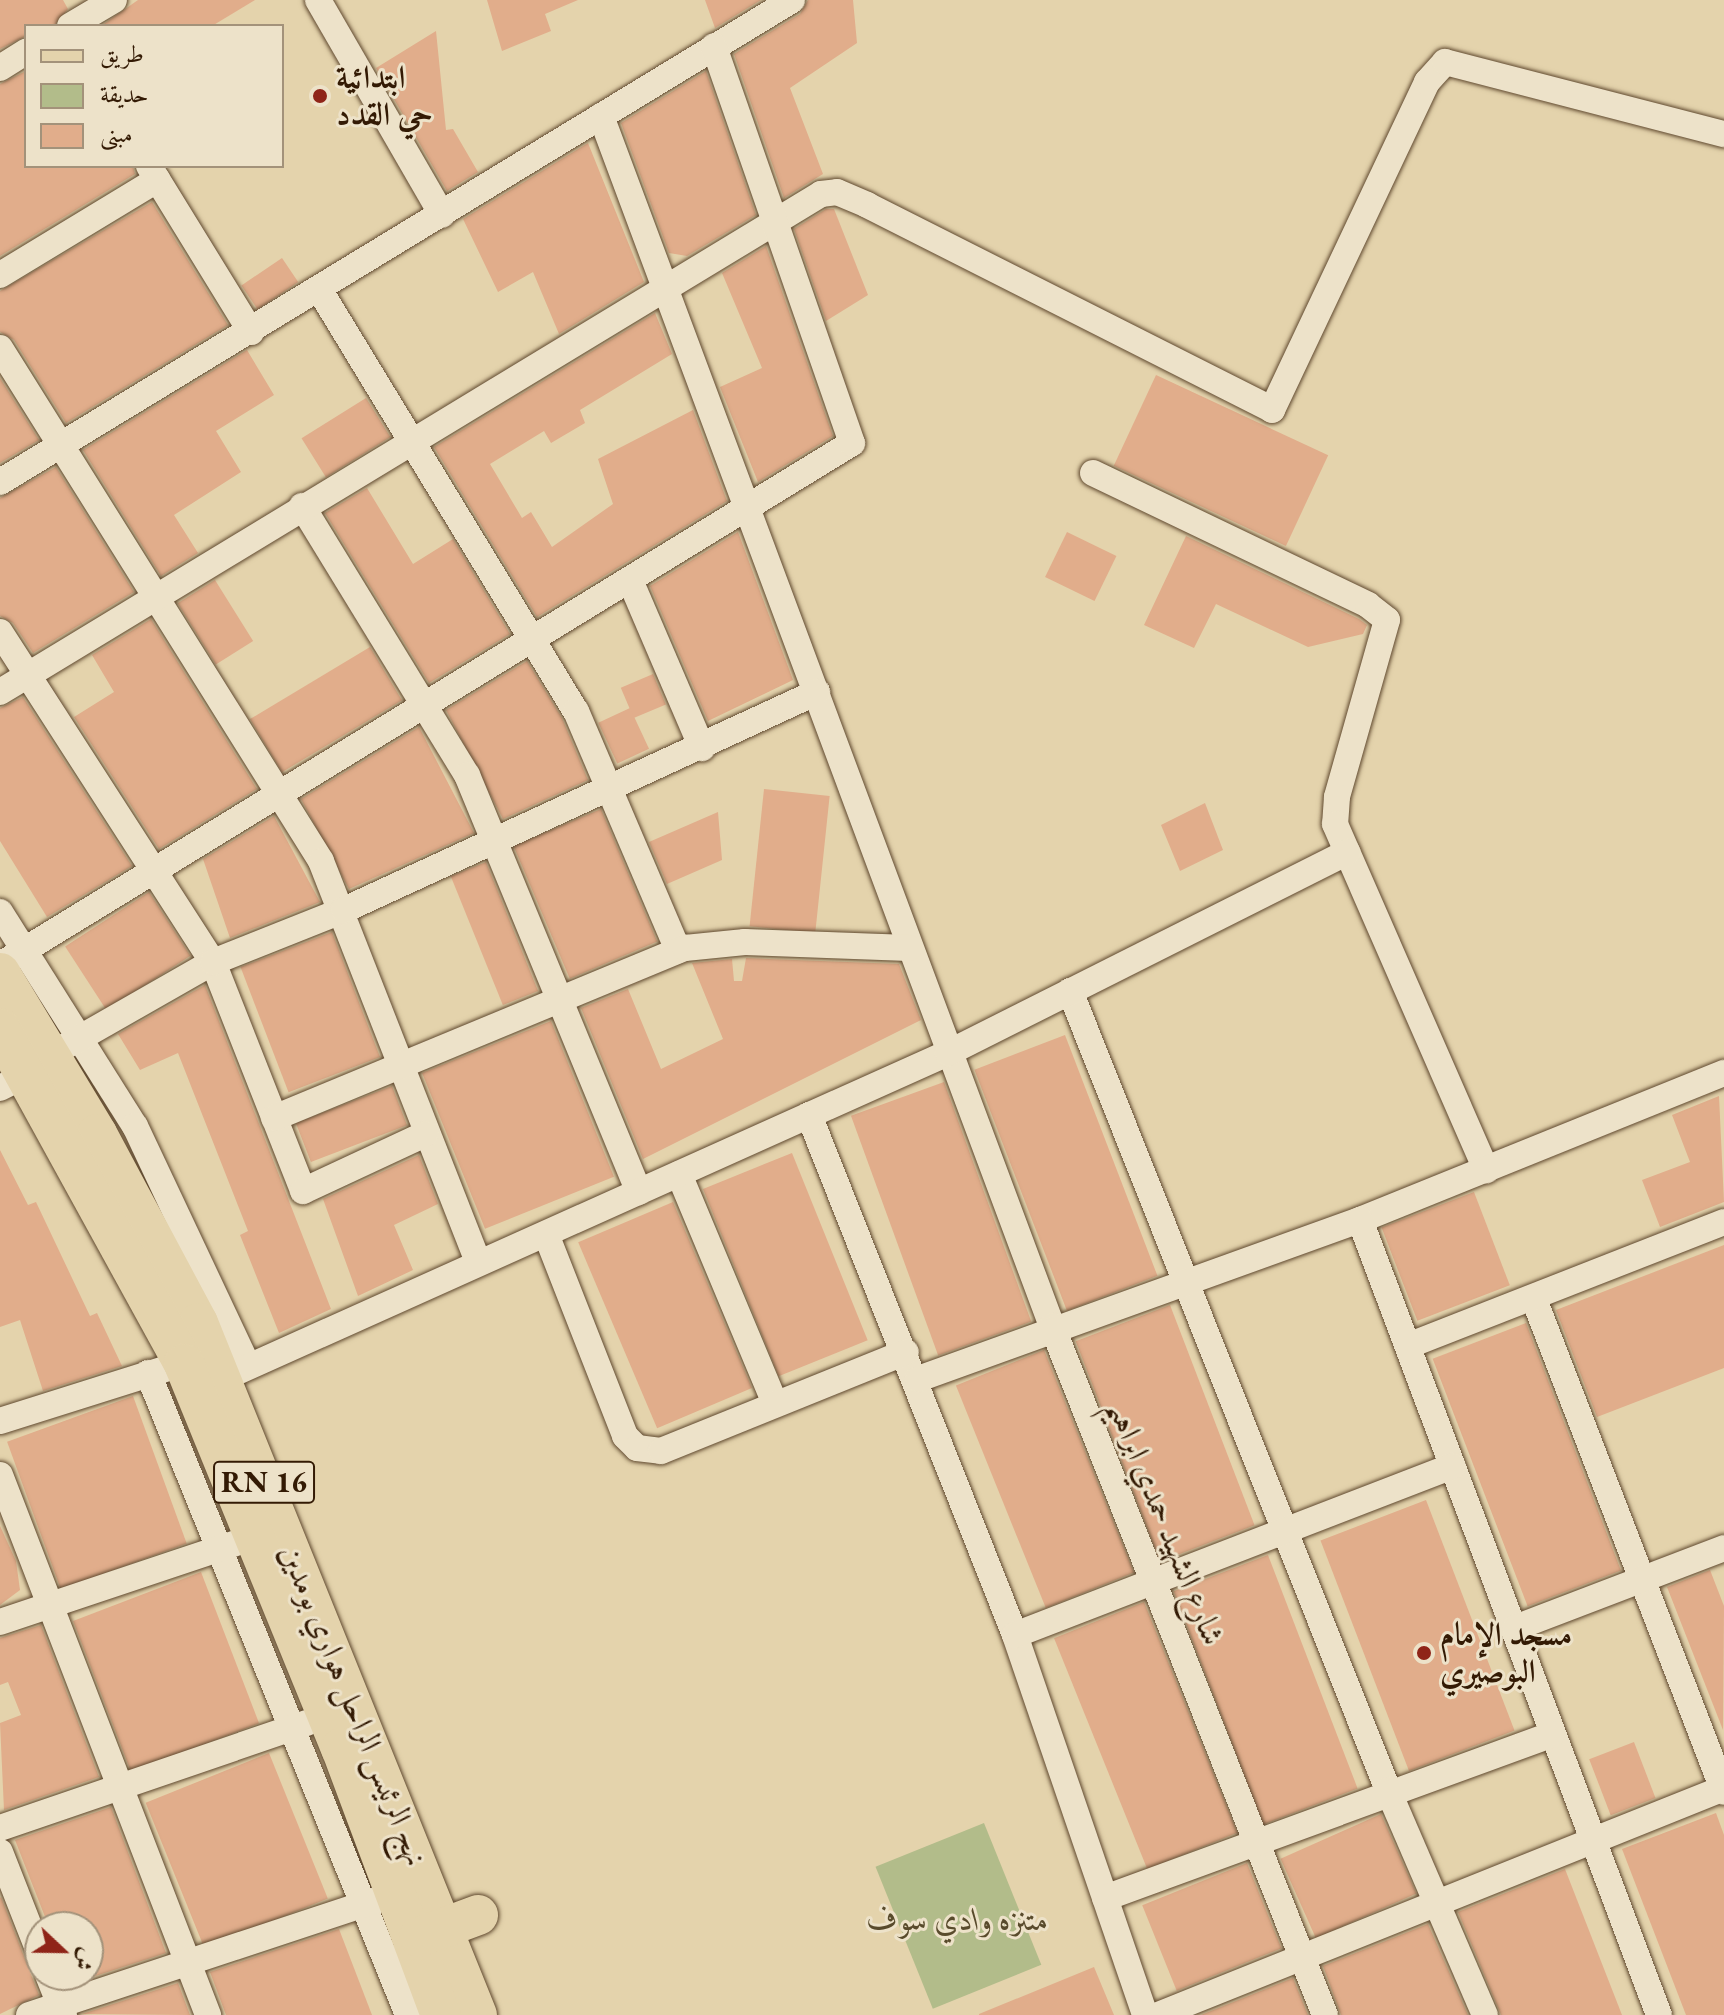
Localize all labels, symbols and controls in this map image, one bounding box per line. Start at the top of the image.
legend [24,24,284,168]
text: طريق [100,38,144,69]
place label: ابتدائية حي القدد [336,59,433,134]
text: حديقة [100,78,149,109]
marker: ابتدائية حي القدد [311,87,329,105]
text: مبنى [100,118,133,149]
street label: شارع الشهيد حمدي ابراهيم [1099,1394,1233,1650]
road number: RN 16 [212,1456,316,1508]
street label: نهج الرئيس الراحل هواري بومدين [272,1539,436,1871]
place label: مسجد الإمام البوصيري [1440,1616,1572,1691]
marker: مسجد الإمام البوصيري [1415,1644,1433,1662]
park label: متنزه وادي سوف [867,1900,1049,1938]
north arrow [24,1911,104,1991]
text: ش [67,1944,102,1975]

